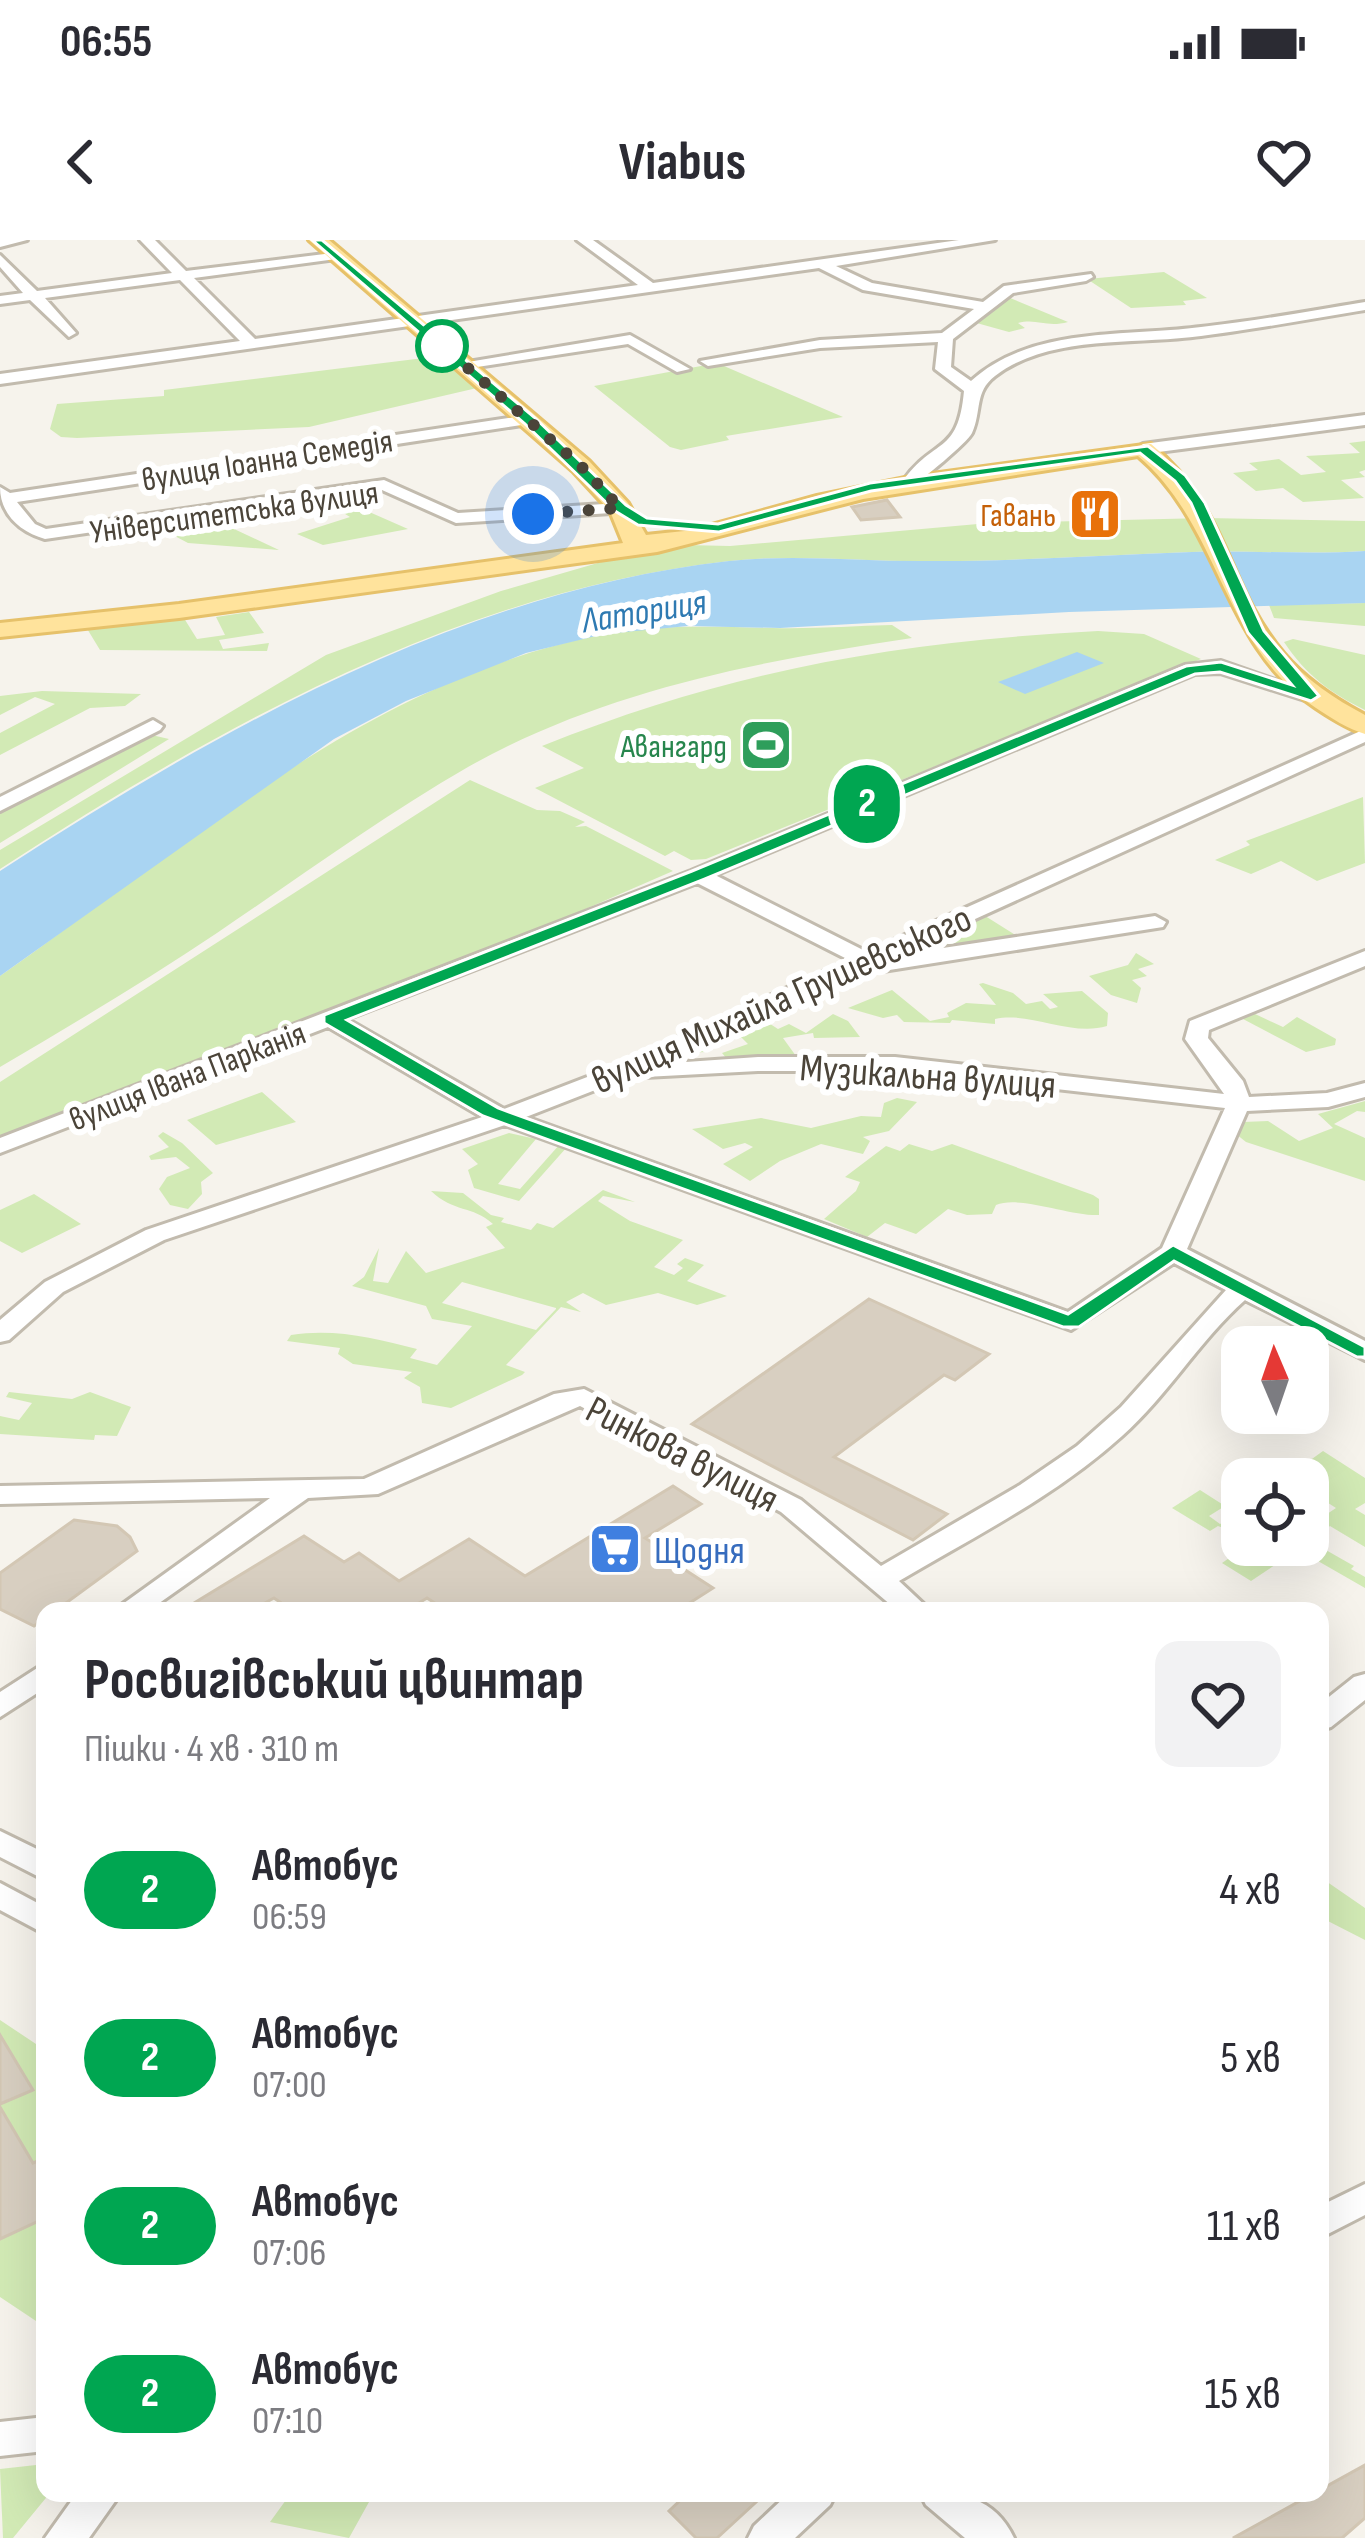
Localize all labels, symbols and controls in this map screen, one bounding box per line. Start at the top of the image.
text: 06:55 [60,15,152,70]
icon: back [48,129,114,195]
icon: heart [1251,129,1317,195]
text: Viabus [619,130,746,195]
unlabelled marker [417,321,467,371]
street label: вулиця Іоанна Семедія [139,421,396,501]
street label: Університетська вулиця [88,473,381,553]
your location [503,484,563,544]
restaurant icon: Гавань [1067,486,1123,542]
place label: Гавань [980,496,1056,536]
water label: Латориця [577,581,710,644]
sports icon: Авангард [738,717,794,773]
place label: Авангард [620,727,727,767]
line badge: 2 [828,765,906,843]
text: 2 [858,778,876,829]
street label: вулиця Михайла Грушевського [585,895,979,1105]
street label: вулиця Івана Парканія [64,1013,311,1140]
street label: Музикальна вулиця [798,1045,1058,1110]
north arrow [1221,1326,1329,1434]
map controls [1221,1326,1329,1566]
street label: Ринкова вулиця [578,1387,786,1524]
button: locate [1221,1458,1329,1566]
supermarket icon: Щодня [587,1521,643,1577]
place label: Щодня [654,1528,745,1575]
button: heart [1155,1641,1281,1767]
text: Росвигівський цвинтар [84,1647,584,1715]
text: Пішки · 4 хв · 310 m [84,1726,339,1773]
text: Автобус [252,1839,399,1894]
text: 4 хв [1219,1863,1281,1918]
text: 2 [141,1864,159,1915]
text: 06:59 [252,1894,327,1941]
text: Автобус [252,2007,399,2062]
text: 5 хв [1220,2031,1281,2086]
text: 2 [141,2032,159,2083]
text: 07:00 [252,2062,327,2109]
text: Автобус [252,2175,399,2230]
text: 11 хв [1207,2199,1281,2254]
text: 2 [141,2200,159,2251]
text: 07:06 [252,2230,326,2277]
text: Автобус [252,2343,399,2398]
text: 15 хв [1204,2367,1281,2422]
text: 2 [141,2368,159,2419]
text: 07:10 [252,2398,323,2445]

